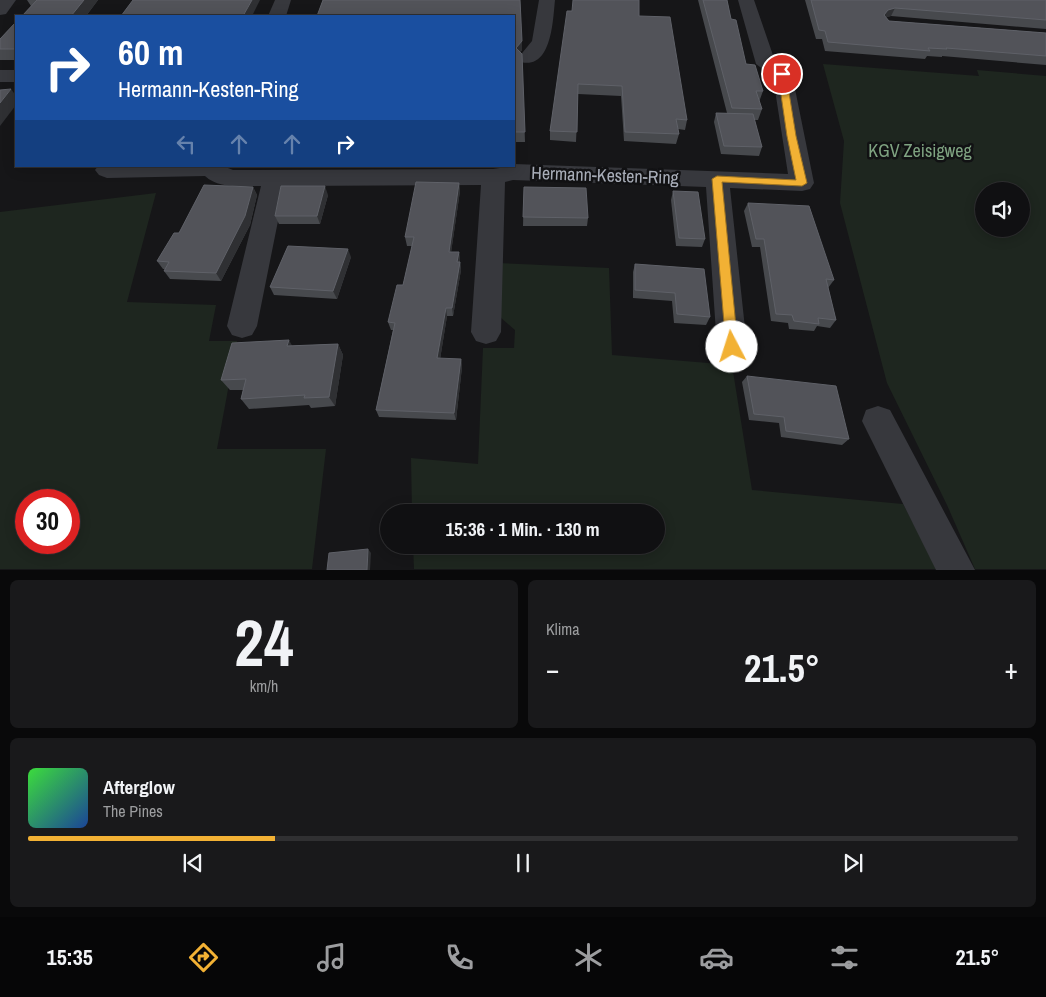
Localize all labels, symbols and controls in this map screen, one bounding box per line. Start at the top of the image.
text: 60 m [118,29,183,76]
icon: right [35,35,100,100]
pin [761,53,803,95]
icon: arrive [768,60,796,88]
text: Hermann-Kesten-Ring [118,74,298,104]
icon: left [172,130,200,158]
icon: ahead [225,130,253,158]
icon: ahead [278,130,306,158]
icon: right [331,130,359,158]
park label: KGV Zeisigweg [868,138,972,163]
street label: Hermann-Kesten-Ring [531,160,680,190]
map controls [975,182,1030,237]
button: sound [975,182,1030,237]
position arrow [705,320,757,372]
speed limit sign: 30 [15,489,80,554]
text: 15:36 · 1 Min. · 130 m [445,516,600,542]
text: 24 [234,599,294,686]
text: Klima [546,618,580,640]
text: 21.5° [744,643,820,694]
text: − [546,650,559,688]
text: + [1005,650,1018,688]
text: km/h [250,675,278,697]
text: Afterglow [103,774,175,800]
text: The Pines [103,800,163,822]
icon: previous [179,849,207,877]
icon: pause [509,849,537,877]
icon: next [839,849,867,877]
icon: directions [186,940,221,975]
icon: music [314,940,349,975]
icon: phone [442,940,477,975]
icon: climate [571,940,606,975]
icon: car [699,940,734,975]
icon: filters [827,940,862,975]
text: 15:35 [47,942,93,972]
text: 21.5° [955,942,999,972]

